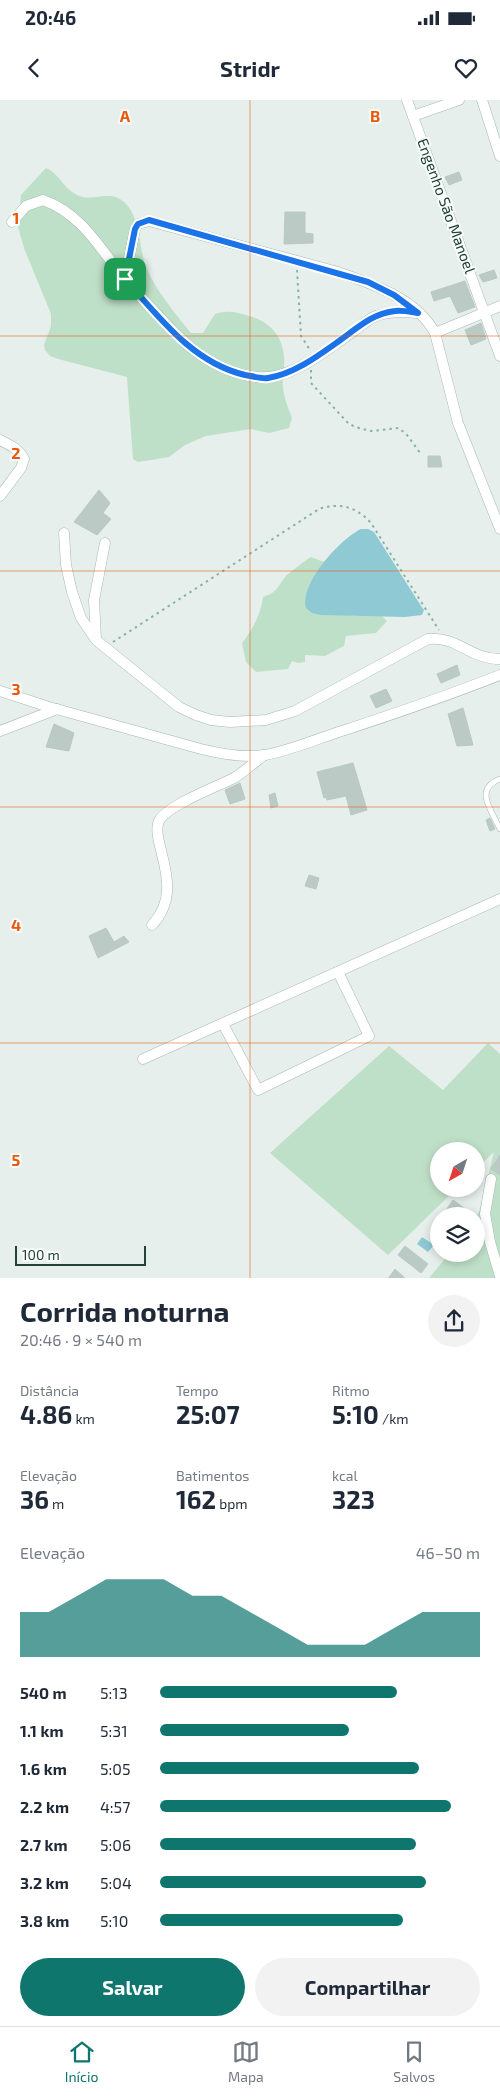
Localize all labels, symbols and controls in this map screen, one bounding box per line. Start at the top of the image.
text: 20:46 [25,6,76,29]
icon: back [20,54,48,82]
icon: heart [452,54,480,82]
text: Stridr [220,55,280,81]
text: A [120,106,131,125]
text: B [370,106,380,125]
street label: Engenho São Manoel [414,136,480,276]
text: 1 [13,208,19,227]
pin [104,258,146,300]
icon: arrive [111,265,139,293]
text: 2 [11,443,21,462]
text: 3 [11,679,21,698]
text: 4 [11,915,21,934]
north arrow [430,1142,485,1198]
map controls [430,1142,485,1262]
text: 5 [12,1150,21,1169]
button: layers [430,1207,485,1262]
scale bar [15,1244,146,1267]
text: 100 m [22,1246,60,1263]
text: Corrida noturna [20,1294,229,1328]
button: share [428,1295,480,1347]
text: 20:46 · 9 × 540 m [20,1330,142,1349]
text: Distância [20,1382,79,1399]
text: Tempo [176,1382,218,1399]
text: Ritmo [332,1382,370,1399]
text: 4.86 [20,1399,72,1429]
text: 25:07 [176,1399,240,1429]
text: 5:10 [332,1399,379,1429]
text: km [72,1410,95,1427]
text: /km [379,1410,409,1427]
text: Elevação [20,1467,77,1484]
text: Batimentos [176,1467,250,1484]
text: kcal [332,1467,358,1484]
text: 36 [20,1484,49,1514]
text: 162 [176,1484,216,1514]
text: 323 [332,1484,375,1514]
text: m [49,1495,64,1512]
text: bpm [216,1495,248,1512]
text: Elevação [20,1543,85,1562]
text: 46–50 m [416,1543,480,1562]
text: 540 m [20,1683,67,1702]
text: 5:13 [100,1683,128,1702]
text: 1.1 km [20,1721,64,1740]
text: 5:31 [100,1721,128,1740]
text: 1.6 km [20,1759,67,1778]
text: 5:05 [100,1759,131,1778]
text: 2.2 km [20,1797,69,1816]
text: 4:57 [100,1797,130,1816]
text: 2.7 km [20,1835,68,1854]
text: 5:06 [100,1835,131,1854]
text: 3.2 km [20,1873,69,1892]
text: 5:04 [100,1873,132,1892]
text: 3.8 km [20,1911,69,1930]
text: 5:10 [100,1911,128,1930]
button: Salvar [20,1958,245,2016]
button: Compartilhar [255,1958,480,2016]
tab: Início [65,2038,98,2085]
tab: Mapa [228,2038,264,2085]
tab: Salvos [393,2038,435,2085]

